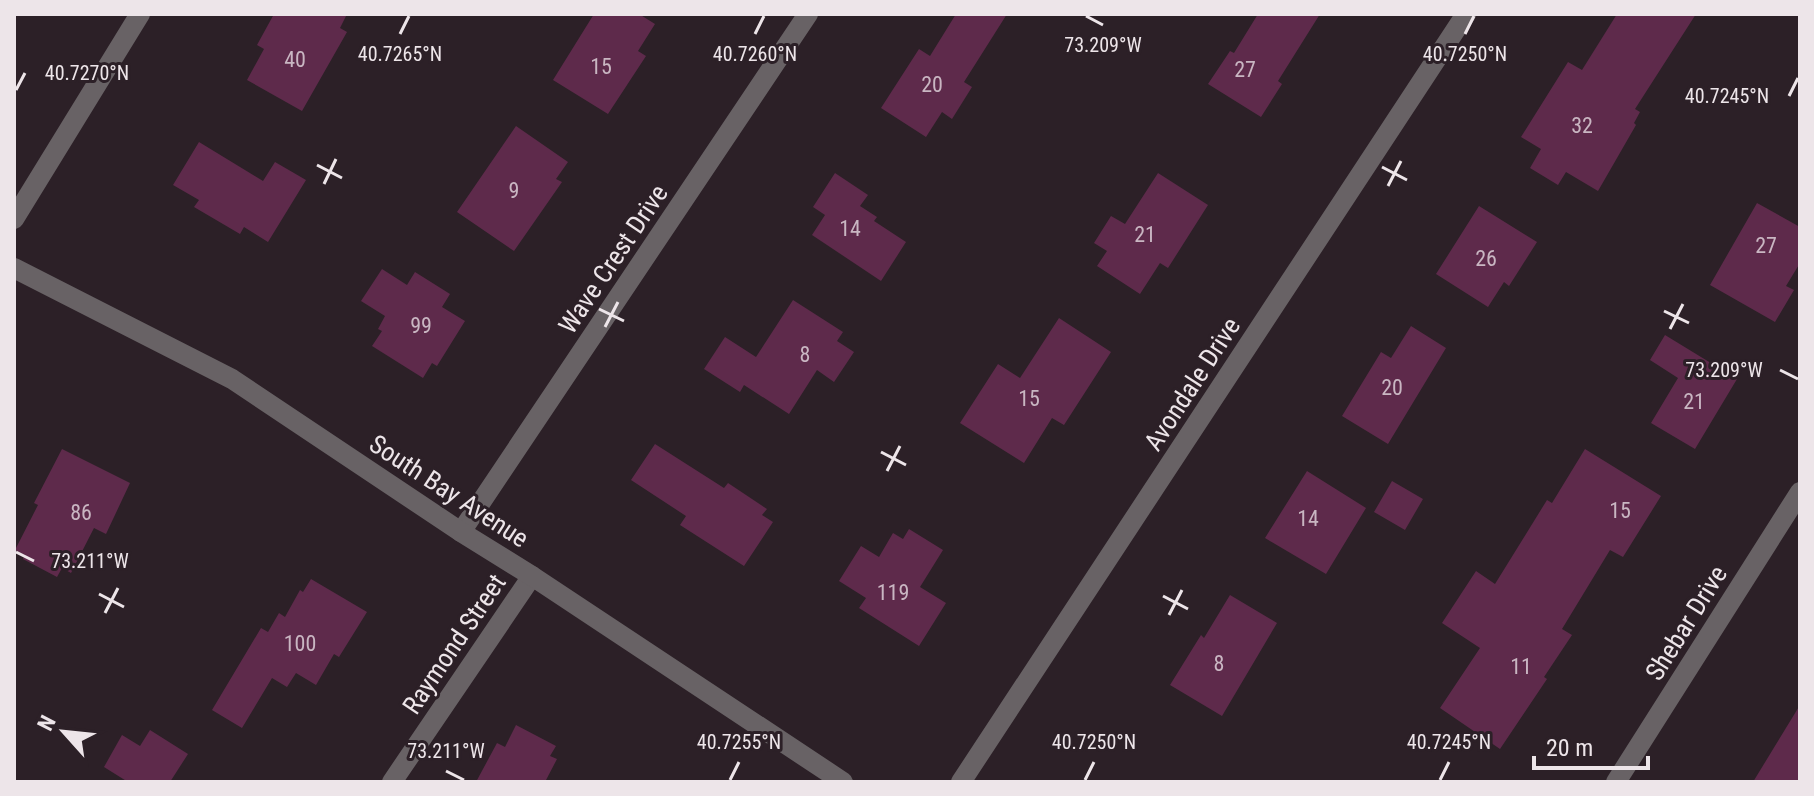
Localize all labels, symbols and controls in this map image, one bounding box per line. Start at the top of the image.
text: 73.209°W [1064,33,1142,57]
text: 40.7265°N [358,42,442,66]
text: 40.7260°N [713,42,797,66]
text: 40.7250°N [1423,42,1507,66]
house number: 40 [284,47,306,72]
house number: 15 [590,54,612,79]
house number: 27 [1234,57,1256,82]
text: 40.7270°N [45,61,129,85]
house number: 20 [921,72,943,97]
text: 40.7245°N [1685,84,1769,108]
house number: 32 [1571,113,1593,138]
house number: 9 [509,178,519,203]
street label: Wave Crest Drive [552,179,674,339]
house number: 14 [839,216,861,241]
house number: 21 [1134,222,1156,247]
house number: 27 [1755,233,1777,258]
house number: 26 [1475,246,1497,271]
street label: Avondale Drive [1138,312,1246,456]
house number: 99 [410,313,432,338]
house number: 8 [800,342,810,367]
text: 73.209°W [1685,358,1763,382]
house number: 20 [1381,375,1403,400]
house number: 15 [1018,386,1040,411]
house number: 21 [1683,389,1705,414]
street label: South Bay Avenue [364,428,534,554]
house number: 15 [1609,498,1631,523]
house number: 86 [70,500,92,525]
house number: 14 [1297,506,1319,531]
text: 73.211°W [51,549,129,573]
street label: Shebar Drive [1639,560,1733,686]
street label: Raymond Street [396,568,512,720]
house number: 119 [877,580,909,605]
house number: 100 [284,631,316,656]
house number: 8 [1214,651,1224,676]
house number: 11 [1510,654,1532,679]
north arrow [24,692,104,772]
text: N [32,711,61,735]
scale bar [1534,720,1648,770]
text: 40.7255°N [697,730,781,754]
text: 40.7250°N [1052,730,1136,754]
text: 40.7245°N [1407,730,1491,754]
text: 20 m [1546,734,1593,762]
text: 73.211°W [407,739,485,763]

